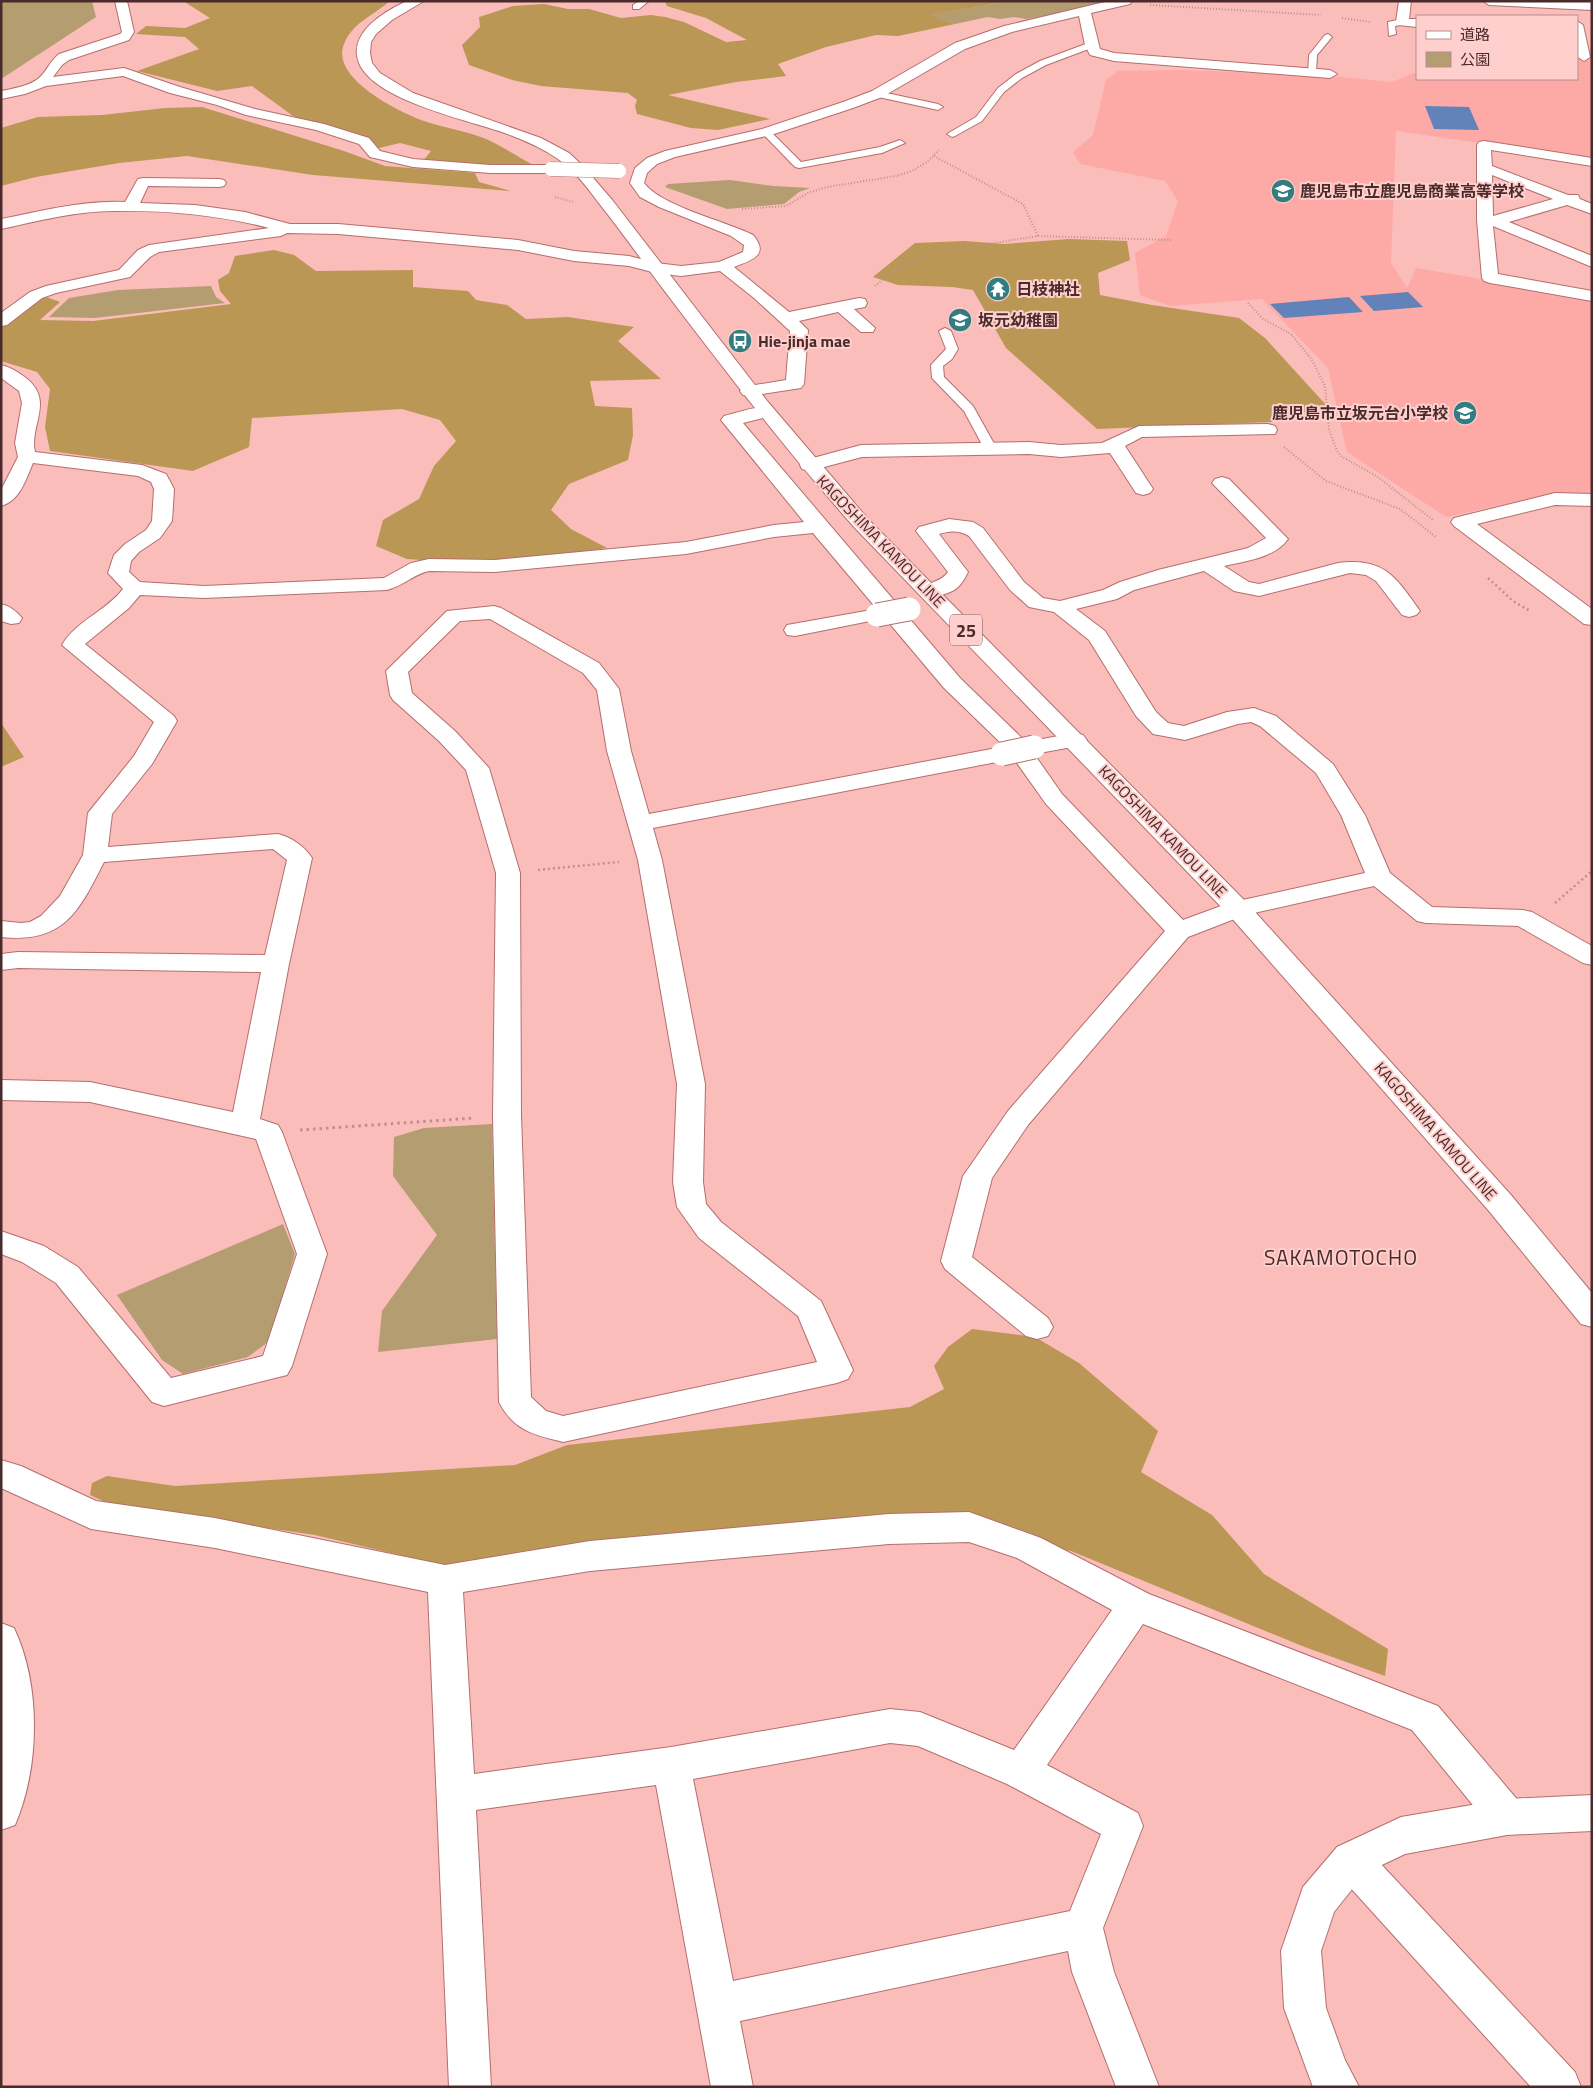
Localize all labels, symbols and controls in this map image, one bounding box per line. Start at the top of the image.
legend [1416,15,1578,80]
text: 道路 [1460,23,1490,46]
text: 公園 [1460,48,1490,71]
school or university icon: 鹿児島市立鹿児島商業高等学校 [1270,178,1296,204]
place label: 鹿児島市立鹿児島商業高等学校 [1300,179,1524,203]
temple icon: 日枝神社 [985,276,1011,302]
place label: 日枝神社 [1016,277,1080,301]
school or university icon: 坂元幼稚園 [947,307,973,333]
place label: 坂元幼稚園 [978,308,1058,332]
bus stop icon: Hie-jinja mae [727,328,753,354]
place label: Hie-jinja mae [758,329,850,353]
school or university icon: 鹿児島市立坂元台小学校 [1452,400,1478,426]
place label: 鹿児島市立坂元台小学校 [1272,401,1448,425]
street label: KAGOSHIMA KAMOU LINE [811,469,951,613]
road number: 25 [950,614,982,646]
street label: KAGOSHIMA KAMOU LINE [1093,759,1233,903]
street label: KAGOSHIMA KAMOU LINE [1369,1057,1503,1206]
district label: SAKAMOTOCHO [1264,1241,1418,1273]

